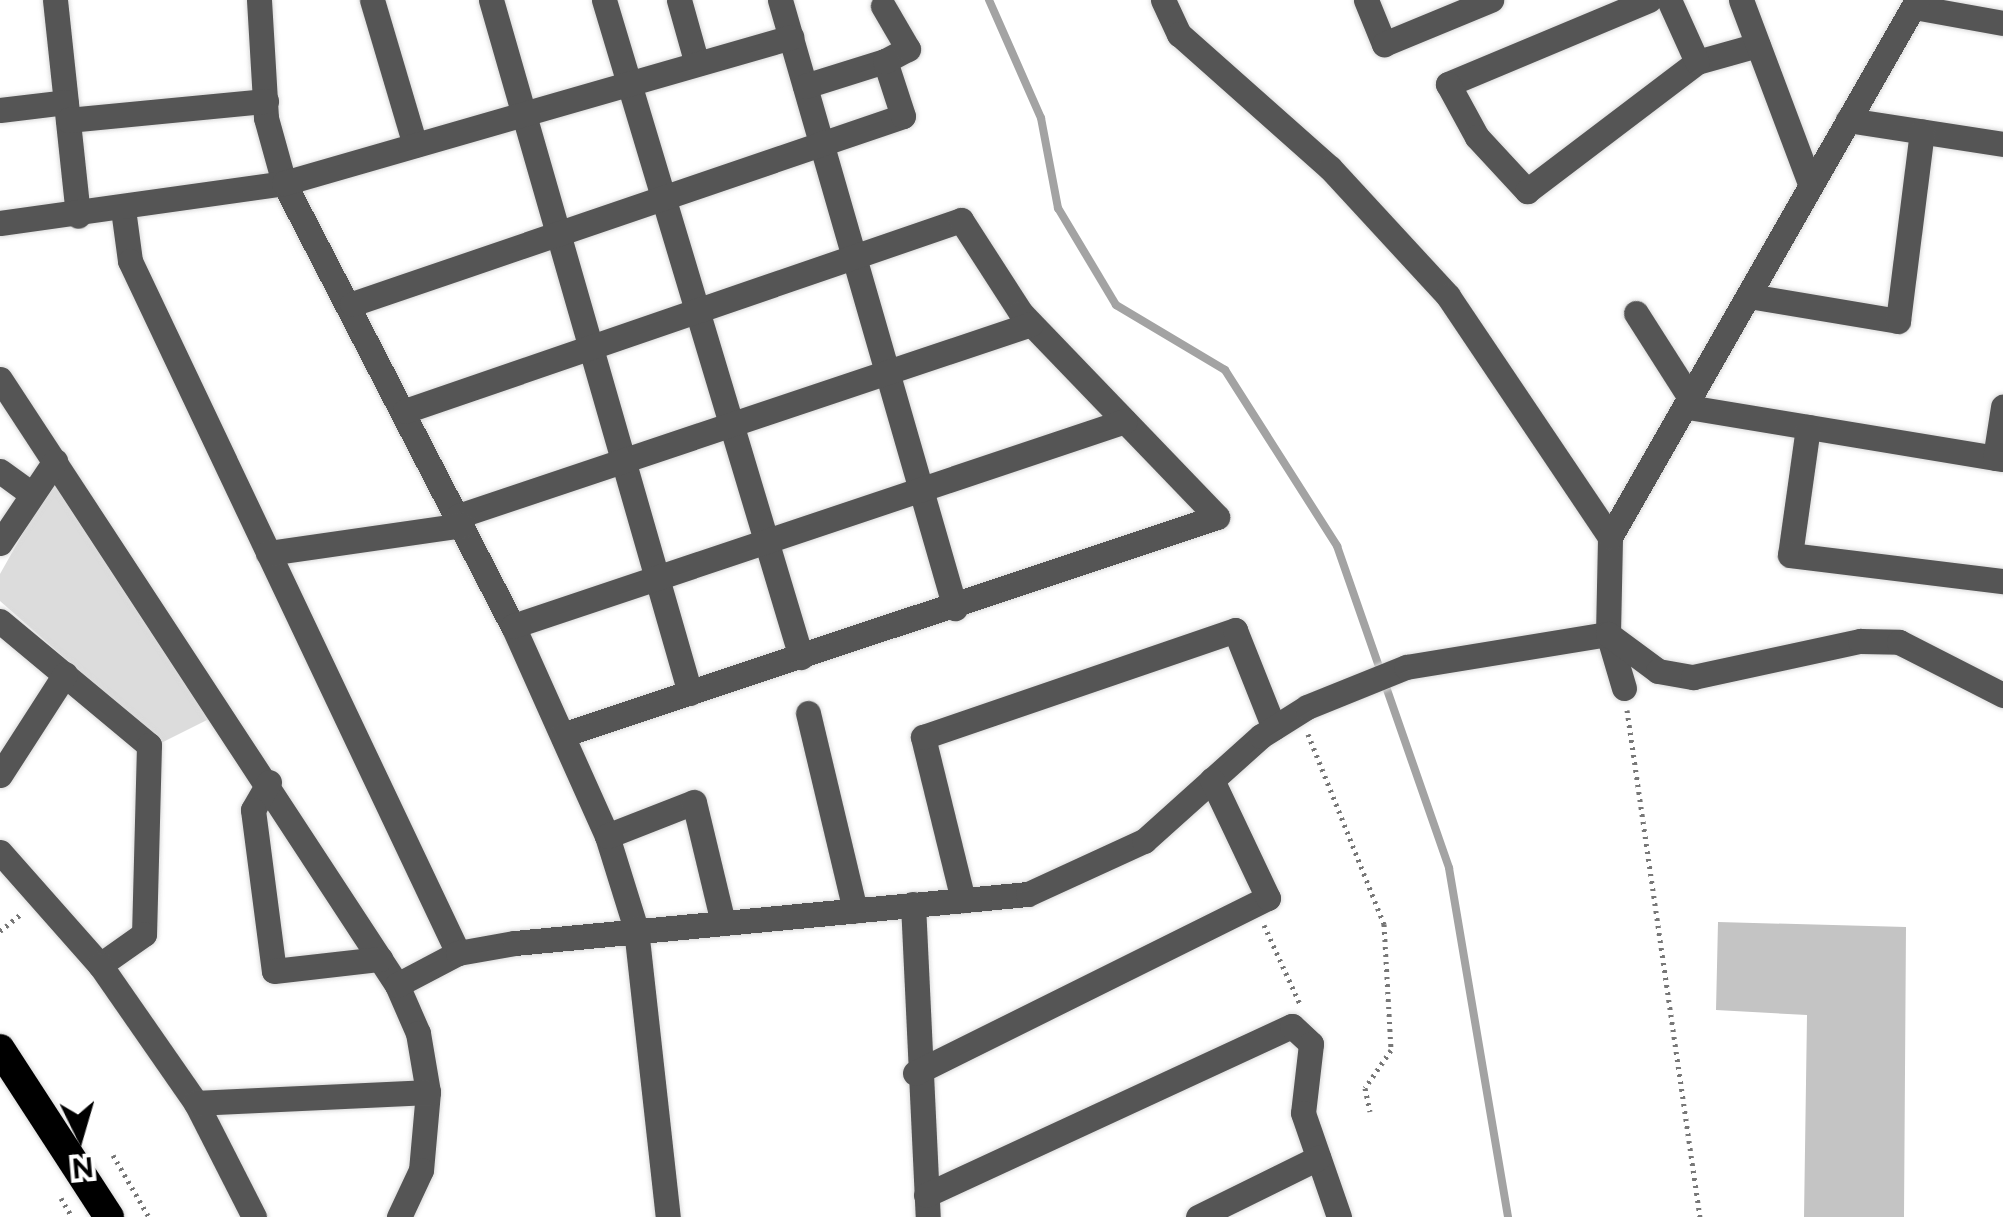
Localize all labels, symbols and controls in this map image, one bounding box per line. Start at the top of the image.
north arrow [30,1087,130,1187]
text: N [71,1150,95,1185]

